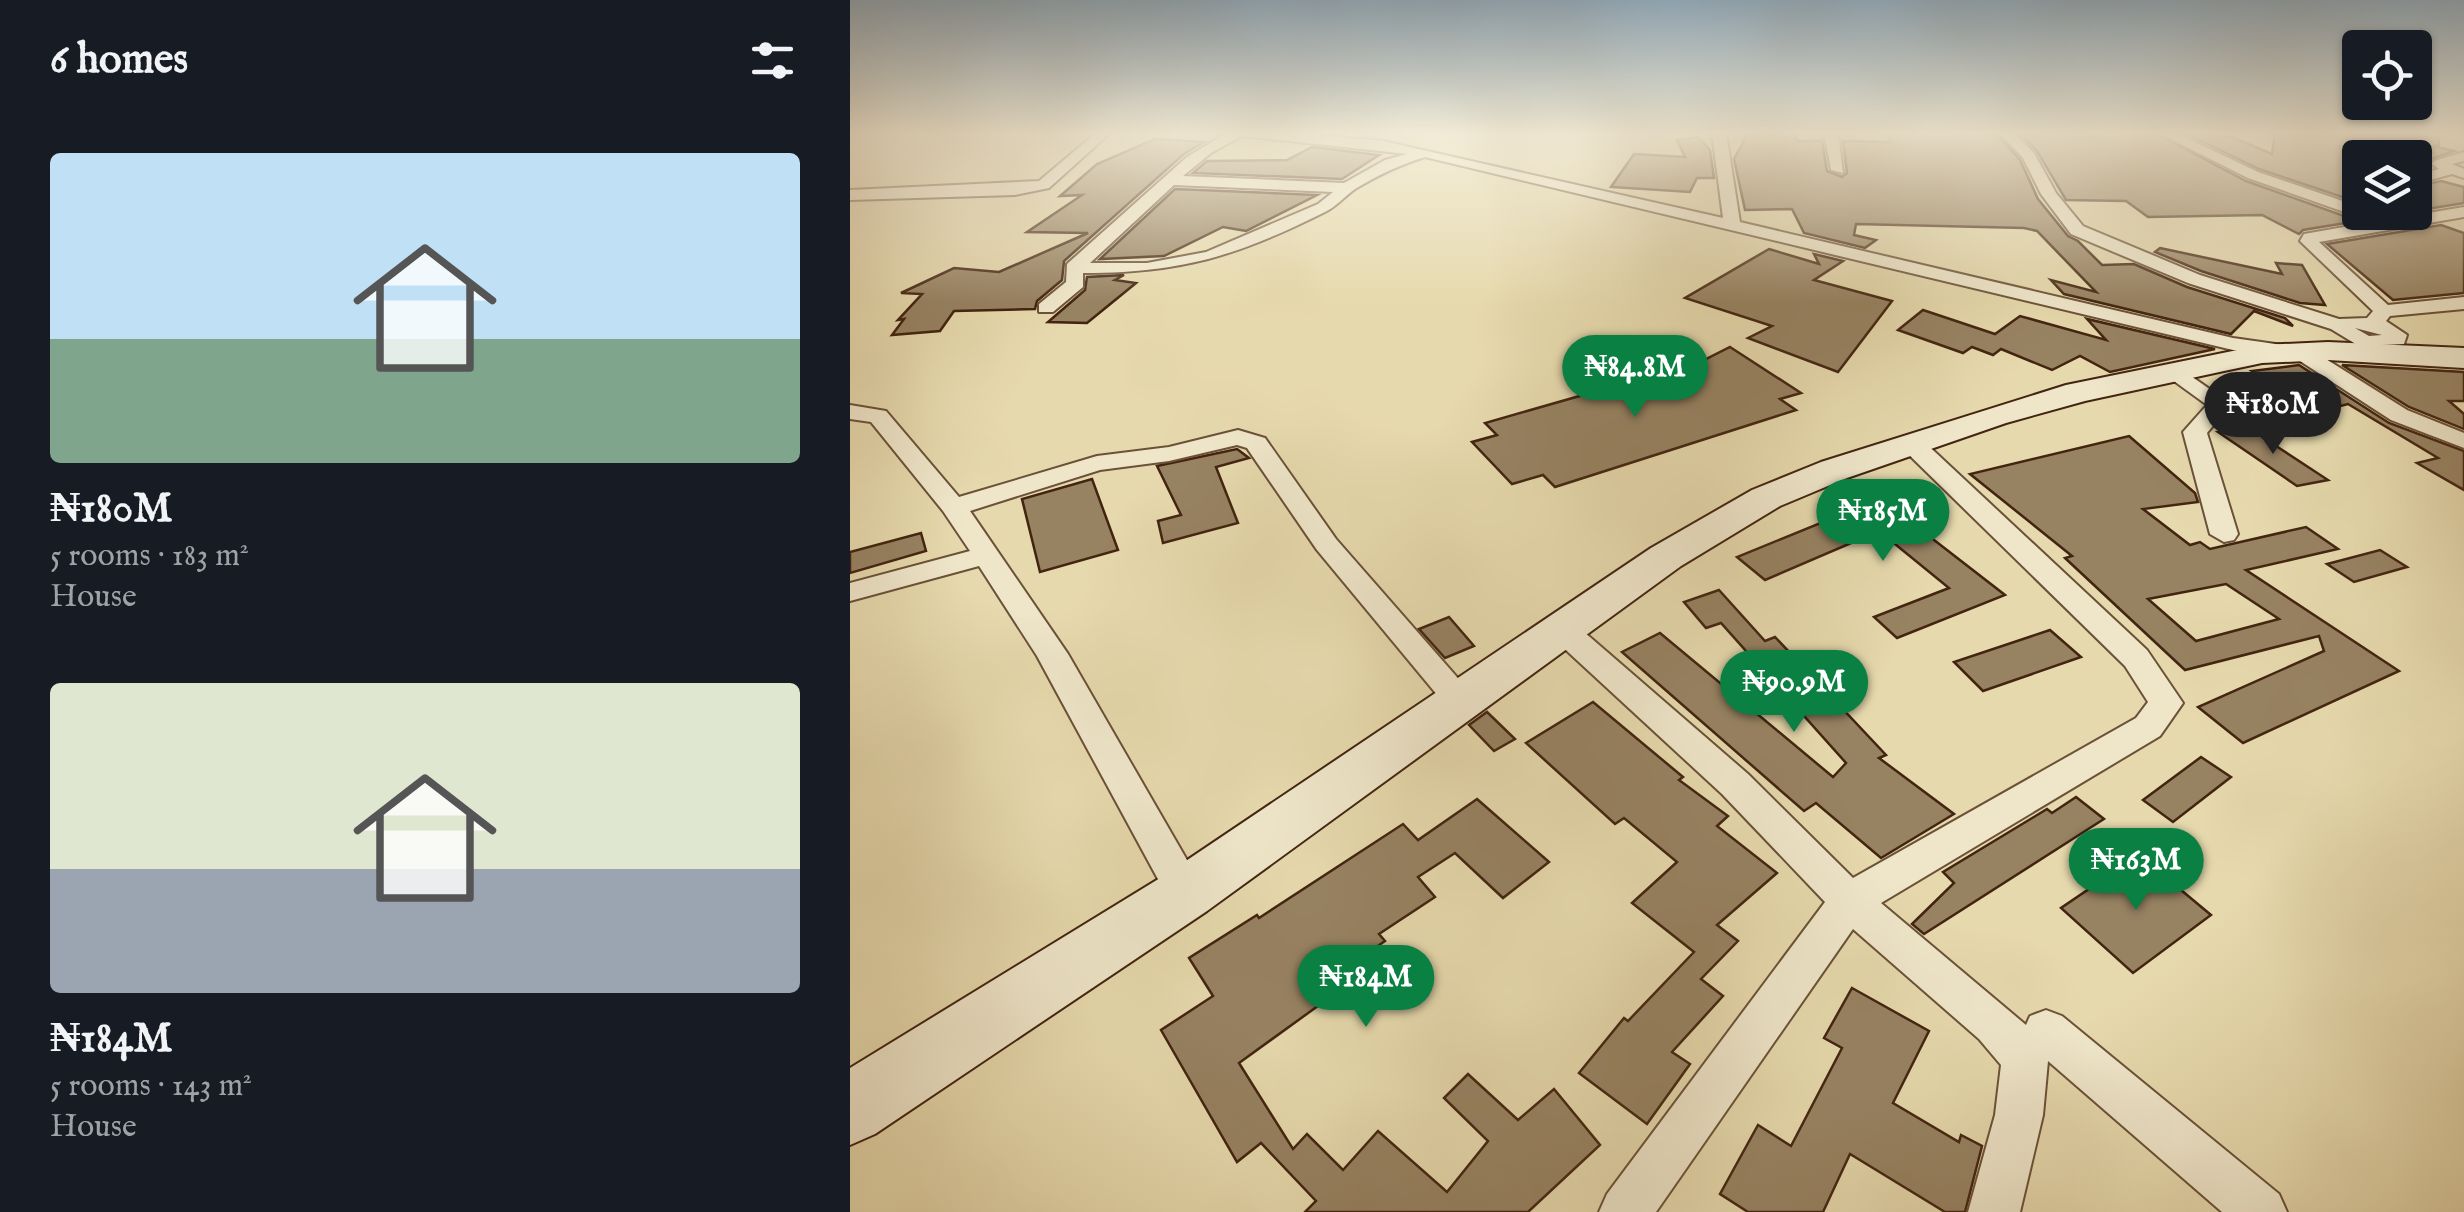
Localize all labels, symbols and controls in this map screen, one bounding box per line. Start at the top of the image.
map controls [2342,30,2432,230]
button: locate [2342,30,2432,120]
icon: filters [745,33,800,88]
text: 6 homes [50,34,188,87]
button: layers [2342,140,2432,230]
icon: home [335,218,515,398]
pin: ₦84.8M [1554,335,1716,420]
text: ₦84.8M [1584,347,1686,388]
pin: ₦180M [2203,372,2343,457]
text: ₦180M [2226,384,2320,425]
pin: ₦185M [1813,479,1953,564]
text: ₦180M [50,483,173,536]
text: ₦185M [1838,491,1928,532]
text: 5 rooms · 183 m² [50,536,249,577]
text: House [50,577,137,618]
pin: ₦90.9M [1713,650,1875,735]
text: ₦90.9M [1742,662,1846,703]
icon: home [335,748,515,928]
pin: ₦163M [2066,828,2206,913]
text: ₦163M [2091,840,2181,881]
pin: ₦184M [1296,945,1436,1030]
text: ₦184M [1319,957,1413,998]
text: ₦184M [50,1013,173,1066]
text: 5 rooms · 143 m² [50,1066,252,1107]
text: House [50,1107,137,1148]

